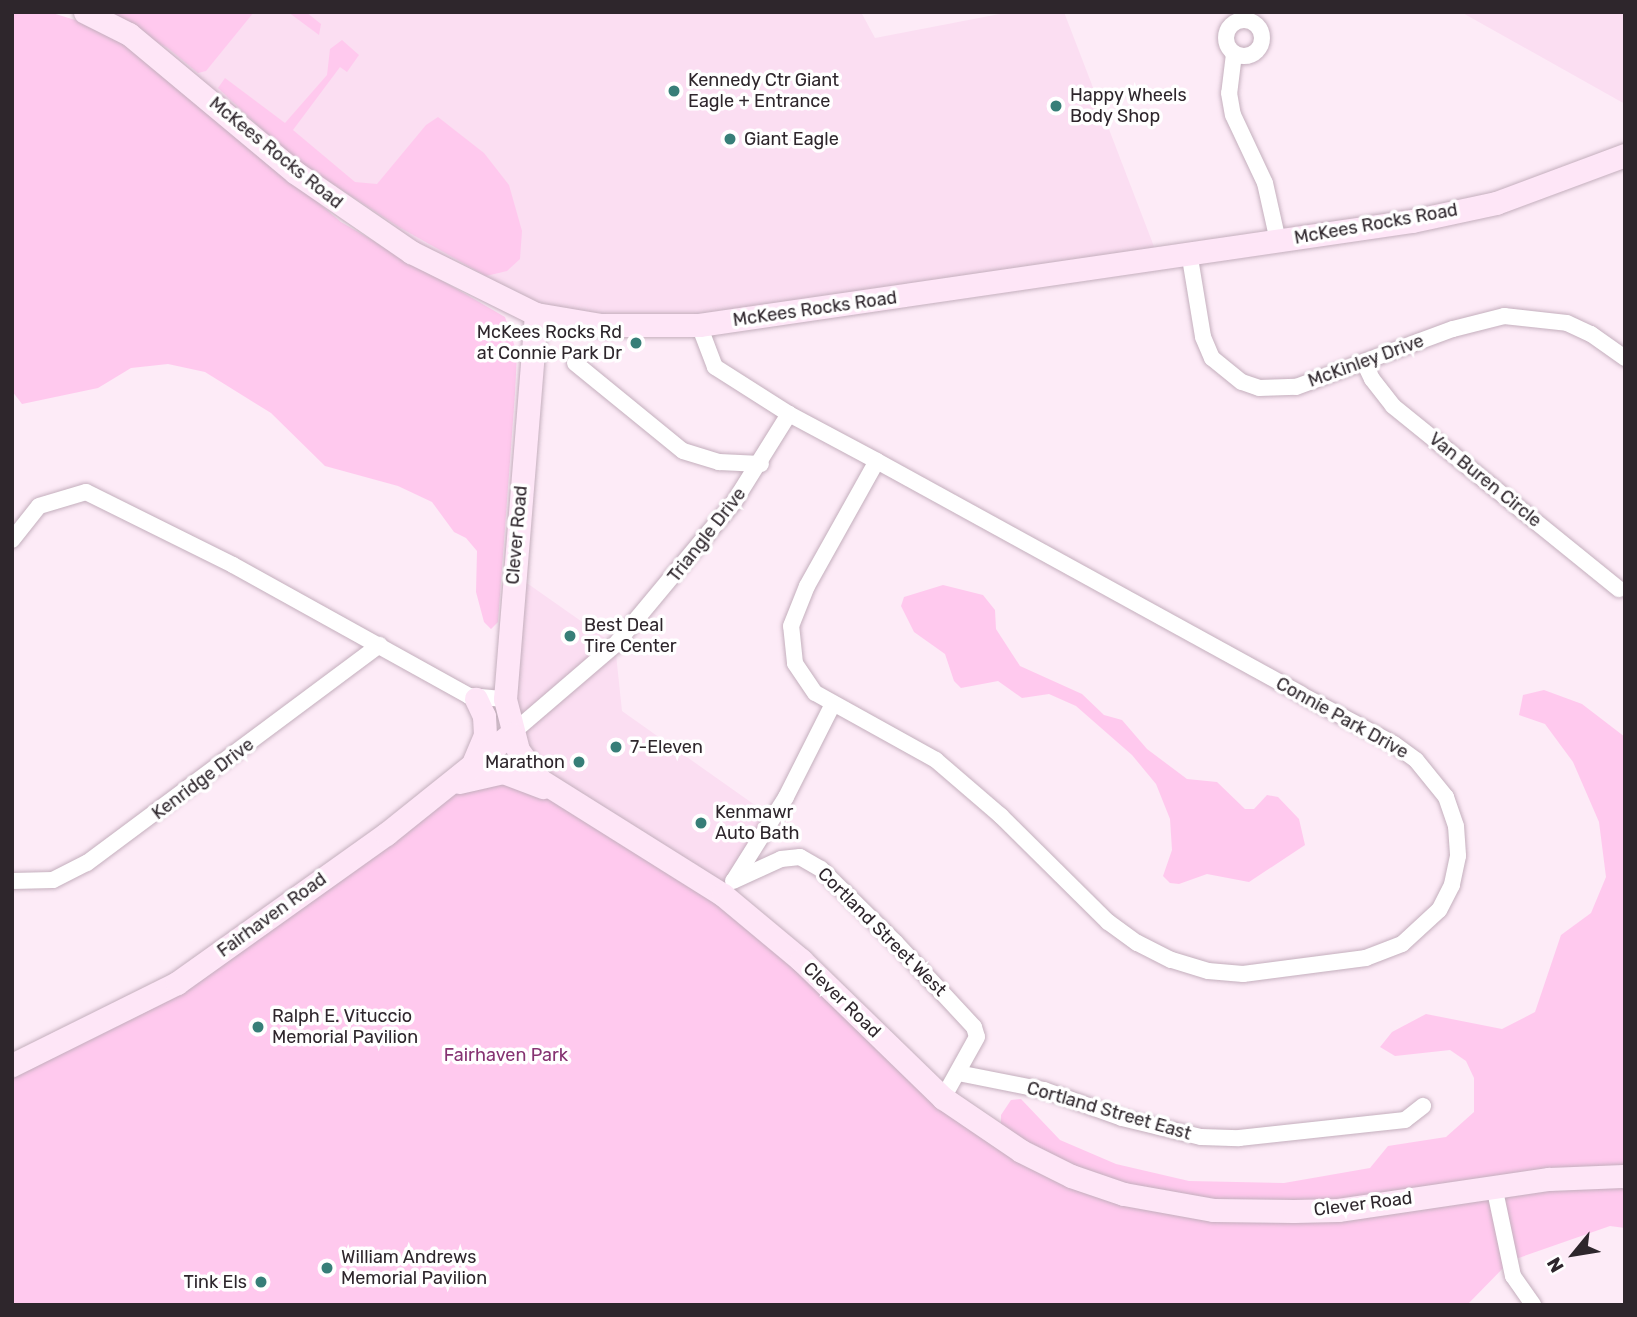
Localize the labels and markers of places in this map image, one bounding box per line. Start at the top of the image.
place label: Kennedy Ctr Giant Eagle + Entrance [688,70,840,112]
marker: Kennedy Ctr Giant Eagle + Entrance [666,83,682,99]
place label: Happy Wheels Body Shop [1070,85,1187,128]
marker: Happy Wheels Body Shop [1048,98,1064,114]
place label: Giant Eagle [744,128,839,150]
marker: Giant Eagle [722,131,738,147]
place label: McKees Rocks Rd at Connie Park Dr [477,322,622,364]
marker: McKees Rocks Rd at Connie Park Dr [628,335,644,351]
place label: Best Deal Tire Center [584,615,677,658]
marker: Best Deal Tire Center [562,628,578,644]
place label: 7-Eleven [630,736,703,758]
marker: 7-Eleven [608,739,624,755]
place label: Marathon [485,751,565,773]
marker: Marathon [571,754,587,770]
place label: Kenmawr Auto Bath [715,802,799,844]
marker: Kenmawr Auto Bath [693,815,709,831]
place label: Ralph E. Vituccio Memorial Pavilion [272,1006,418,1048]
marker: Ralph E. Vituccio Memorial Pavilion [250,1019,266,1035]
place label: William Andrews Memorial Pavilion [341,1247,487,1290]
marker: William Andrews Memorial Pavilion [319,1260,335,1276]
place label: Tink Els [183,1271,247,1293]
marker: Tink Els [253,1274,269,1290]

